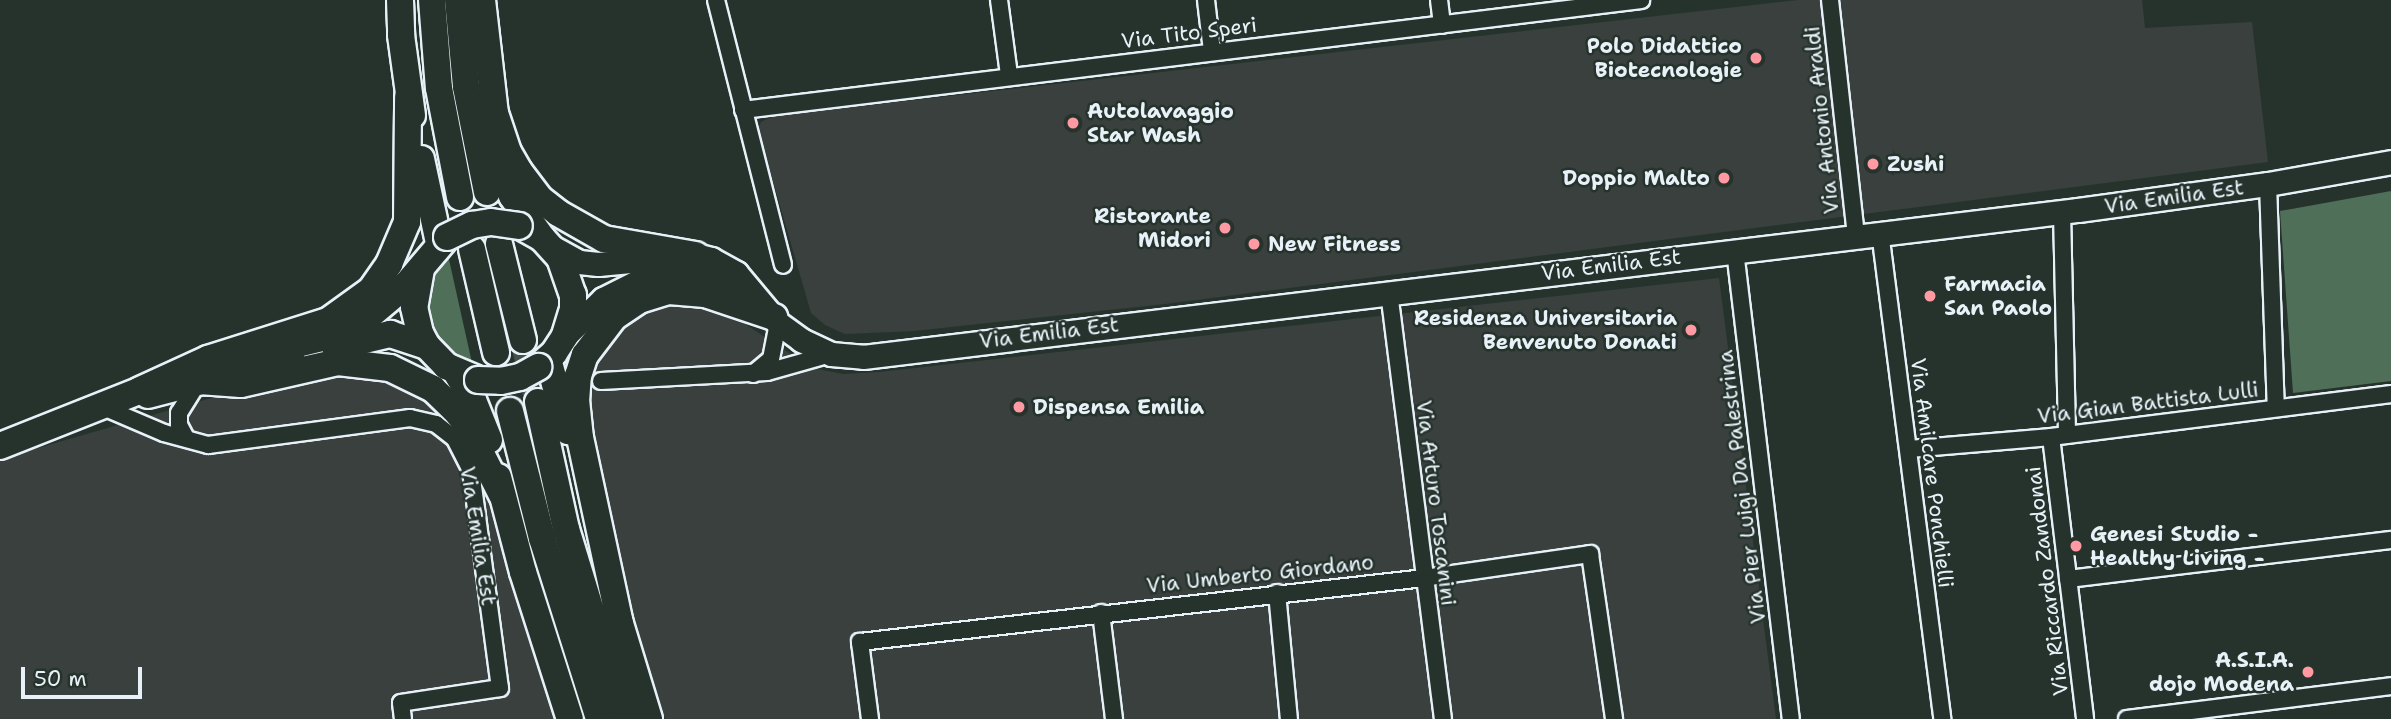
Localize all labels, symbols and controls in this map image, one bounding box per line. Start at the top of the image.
street label: Via Tito Speri [1120,12,1258,54]
street label: Via Antonio Araldi [1800,25,1844,215]
place label: Polo Didattico Biotecnologie [1587,33,1742,83]
marker: Polo Didattico Biotecnologie [1748,50,1764,66]
place label: Autolavaggio Star Wash [1087,98,1234,148]
marker: Autolavaggio Star Wash [1065,115,1081,131]
place label: Zushi [1887,151,1944,177]
marker: Zushi [1865,156,1881,172]
place label: Doppio Malto [1562,165,1710,191]
marker: Doppio Malto [1716,170,1732,186]
street label: Via Emilia Est [2103,175,2245,219]
place label: Ristorante Midori [1094,203,1211,253]
marker: Ristorante Midori [1217,220,1233,236]
place label: New Fitness [1268,231,1401,257]
marker: New Fitness [1246,236,1262,252]
street label: Via Emilia Est [1540,244,1682,286]
place label: Farmacia San Paolo [1944,271,2052,321]
marker: Farmacia San Paolo [1922,288,1938,304]
place label: Residenza Universitaria Benvenuto Donati [1414,305,1677,355]
street label: Via Emilia Est [978,312,1120,354]
marker: Residenza Universitaria Benvenuto Donati [1683,322,1699,338]
street label: Via Pier Luigi Da Palestrina [1713,349,1771,625]
street label: Via Amilcare Ponchielli [1905,357,1959,589]
street label: Via Gian Battista Lulli [2036,377,2260,429]
place label: Dispensa Emilia [1033,394,1204,420]
marker: Dispensa Emilia [1011,399,1027,415]
street label: Via Arturo Toscanini [1411,399,1461,607]
street label: Via Emilia Est [455,465,501,607]
street label: Via Riccardo Zandonai [2020,465,2074,697]
place label: Genesi Studio - Healthy Living - [2090,521,2265,571]
marker: Genesi Studio - Healthy Living - [2068,538,2084,554]
street label: Via Umberto Giordano [1145,550,1375,598]
place label: A.S.I.A. dojo Modena [2149,647,2294,697]
scale bar [24,652,145,696]
marker: A.S.I.A. dojo Modena [2300,664,2316,680]
text: 50 m [34,665,87,693]

